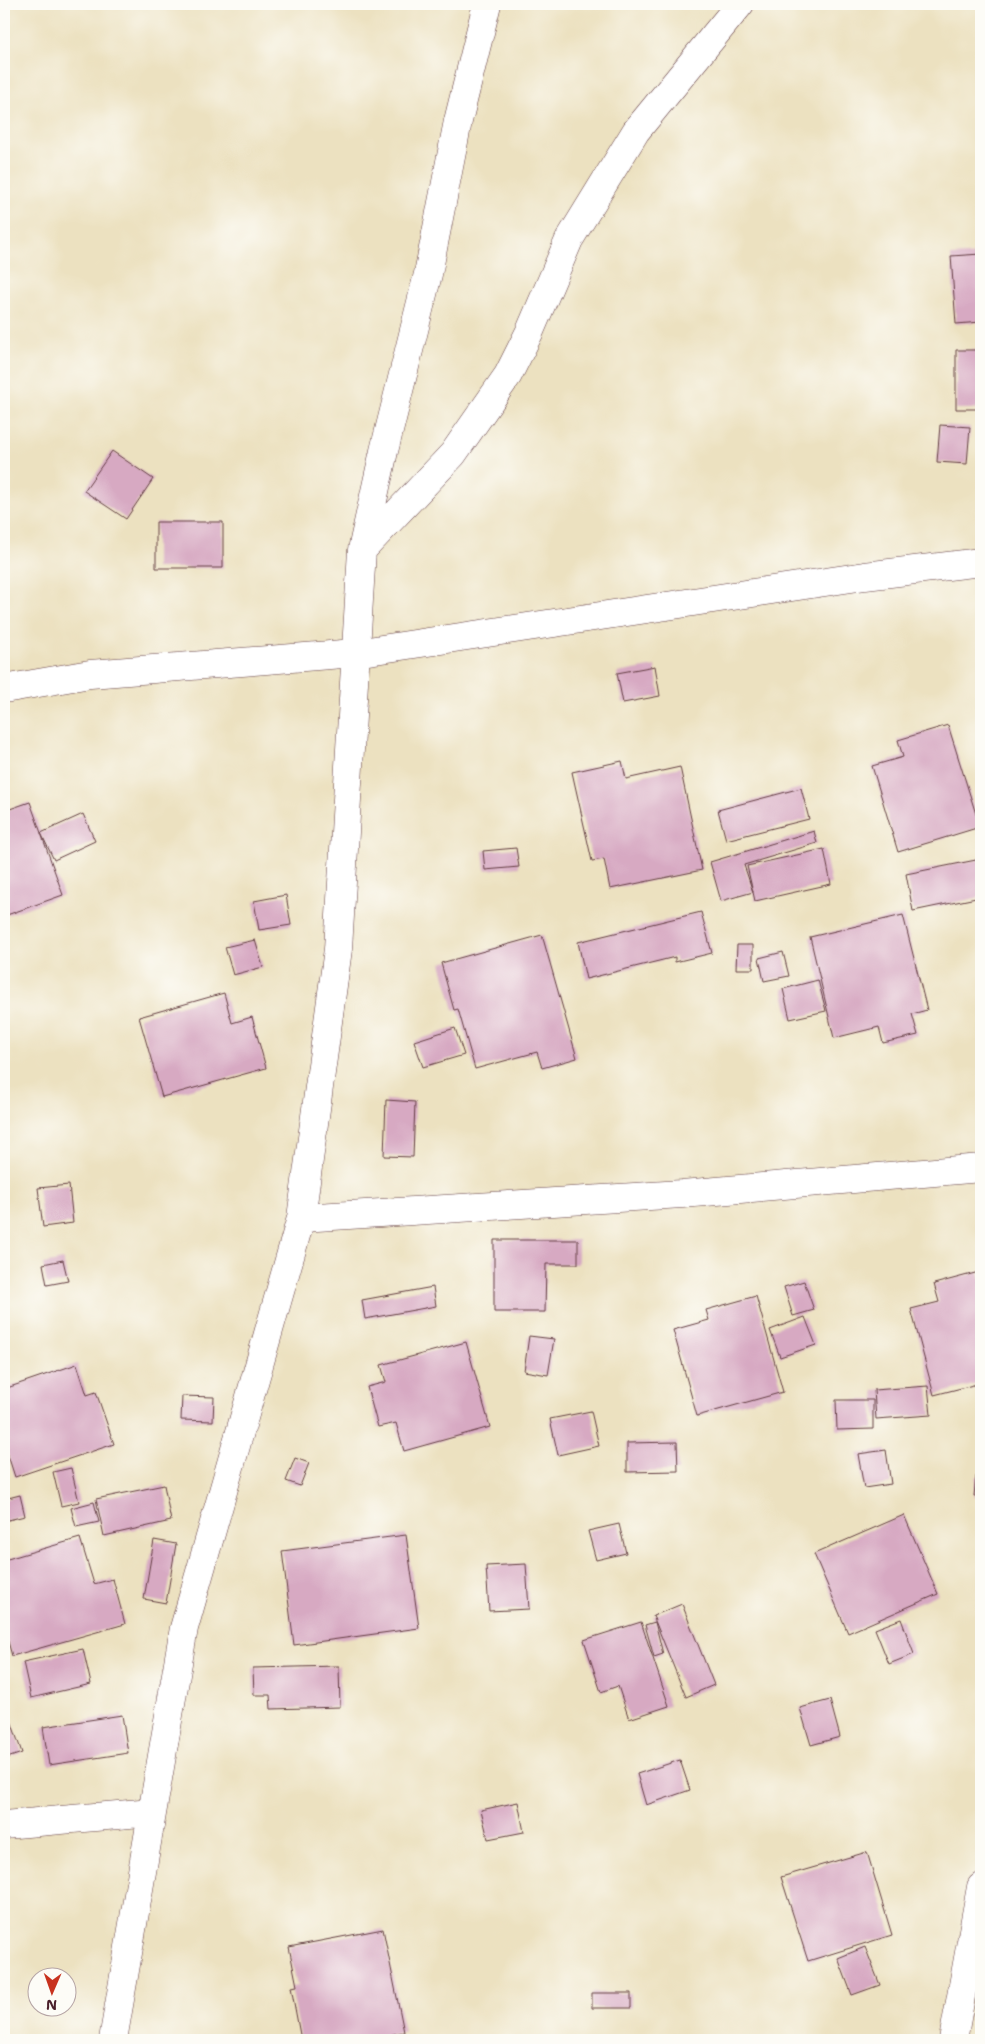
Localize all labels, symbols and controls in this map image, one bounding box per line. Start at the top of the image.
north arrow [28,1966,78,2016]
text: N [46,1996,57,2014]

